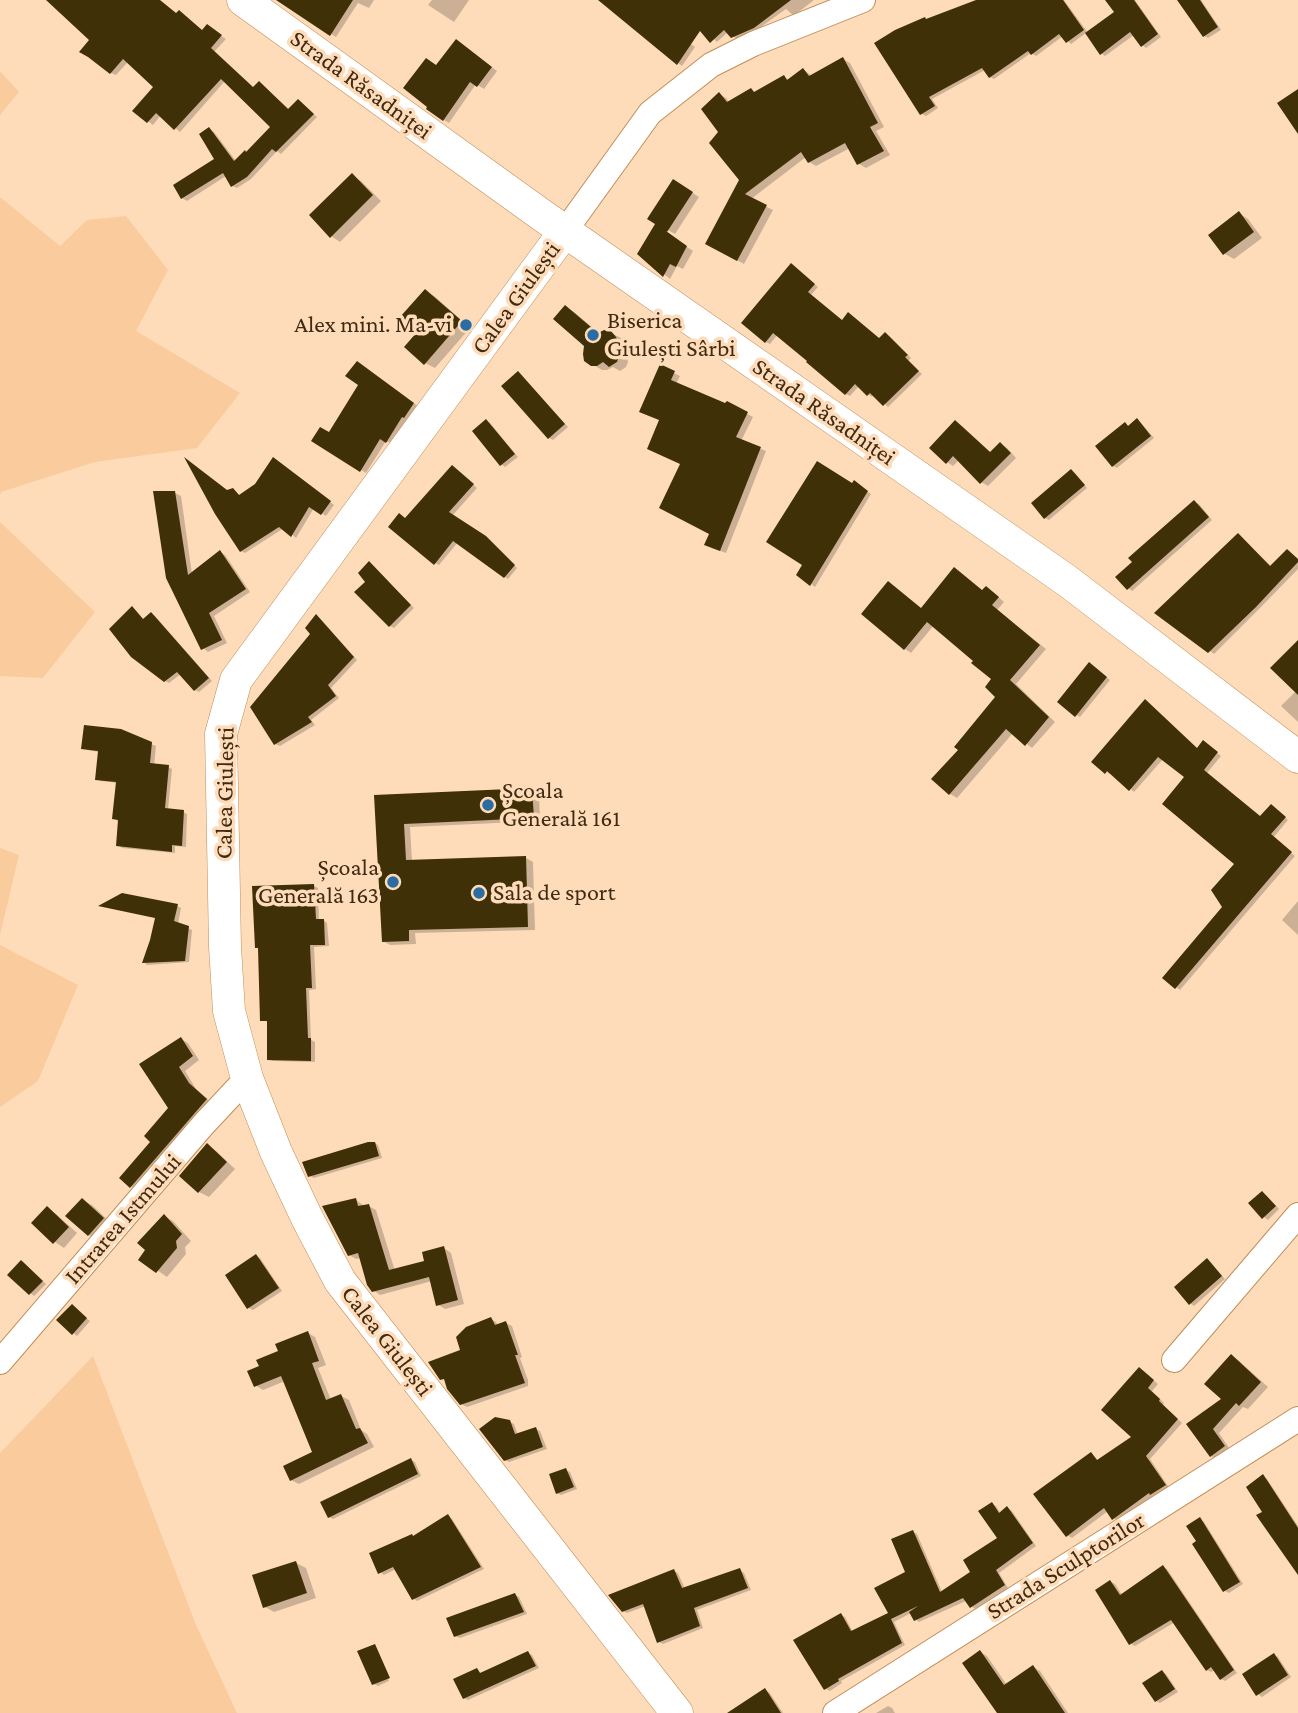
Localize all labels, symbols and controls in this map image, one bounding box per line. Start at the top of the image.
street label: Strada Răsadniței [285,24,437,146]
street label: Calea Giulești [465,236,567,360]
place label: Biserica Giulești Sârbi [607,307,736,363]
place label: Alex mini. Ma-vi [294,311,452,339]
marker: Alex mini. Ma-vi [458,317,474,333]
marker: Biserica Giulești Sârbi [585,327,601,343]
street label: Strada Răsadniței [747,352,901,472]
street label: Calea Giulești [209,727,241,859]
place label: Școala Generală 161 [502,777,620,833]
marker: Școala Generală 161 [480,797,496,813]
place label: Școala Generală 163 [258,854,379,910]
marker: Școala Generală 163 [385,874,401,890]
place label: Sala de sport [493,879,615,907]
marker: Sala de sport [471,885,487,901]
street label: Intrarea Istmului [59,1148,187,1290]
street label: Calea Giulești [335,1280,439,1402]
street label: Strada Sculptorilor [982,1506,1150,1626]

